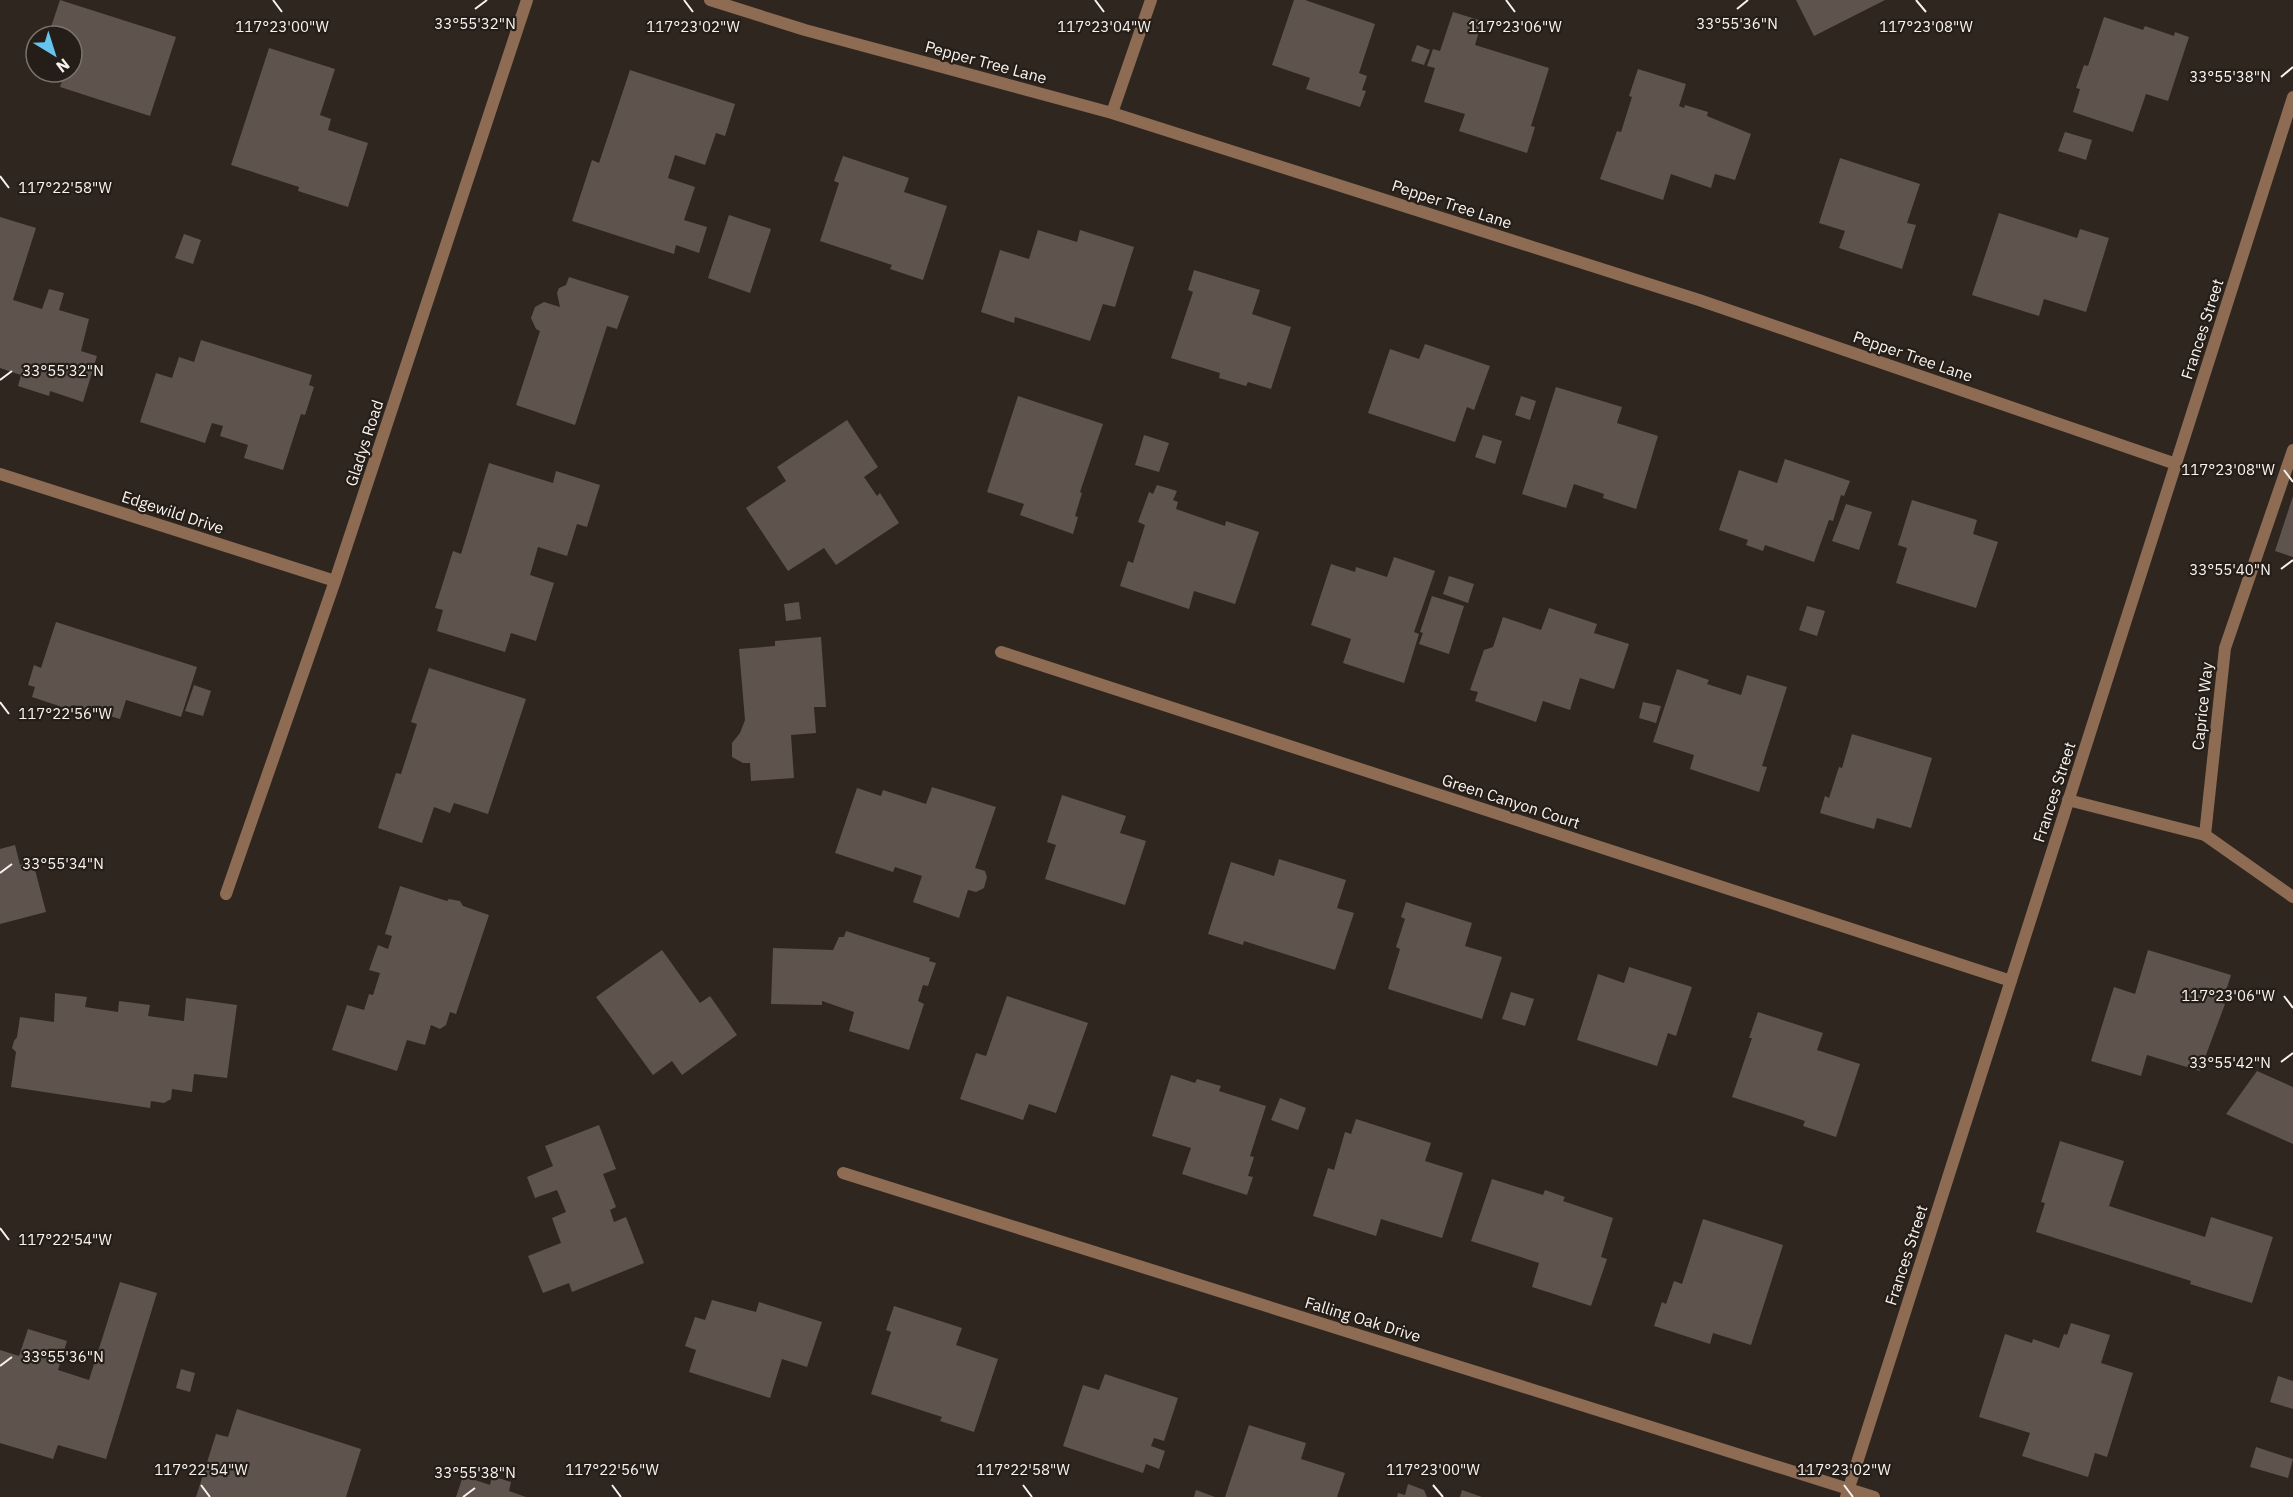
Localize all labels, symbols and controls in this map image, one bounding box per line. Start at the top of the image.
text: 33°55'32"N [434,14,516,33]
text: 33°55'36"N [1696,14,1778,33]
text: 117°23'00"W [235,17,329,36]
text: 117°23'02"W [646,17,740,36]
text: 117°23'04"W [1057,17,1151,36]
text: 117°23'06"W [1468,17,1562,36]
text: 117°23'08"W [1879,17,1973,36]
north arrow [24,24,84,84]
street label: Pepper Tree Lane [923,36,1049,88]
text: N [53,54,74,77]
text: 33°55'38"N [2189,67,2271,86]
street label: Pepper Tree Lane [1389,175,1515,233]
text: 117°22'58"W [18,178,112,197]
street label: Frances Street [2176,276,2228,382]
street label: Pepper Tree Lane [1851,326,1976,386]
text: 33°55'32"N [22,361,104,380]
street label: Gladys Road [341,397,387,489]
text: 117°23'08"W [2181,460,2275,479]
street label: Edgewild Drive [119,486,227,538]
text: 33°55'40"N [2189,560,2271,579]
street label: Caprice Way [2187,661,2217,751]
text: 117°22'56"W [18,704,112,723]
street label: Frances Street [2028,739,2080,845]
street label: Green Canyon Court [1439,769,1583,833]
text: 33°55'34"N [22,854,104,873]
text: 117°23'06"W [2181,986,2275,1005]
text: 33°55'42"N [2189,1053,2271,1072]
street label: Frances Street [1880,1202,1932,1308]
text: 117°22'54"W [18,1230,112,1249]
street label: Falling Oak Drive [1303,1292,1424,1346]
text: 33°55'36"N [22,1347,104,1366]
text: 117°22'54"W [154,1460,248,1479]
text: 117°22'56"W [565,1460,659,1479]
text: 117°22'58"W [976,1460,1070,1479]
text: 117°23'00"W [1386,1460,1480,1479]
text: 117°23'02"W [1797,1460,1891,1479]
text: 33°55'38"N [434,1463,516,1482]

